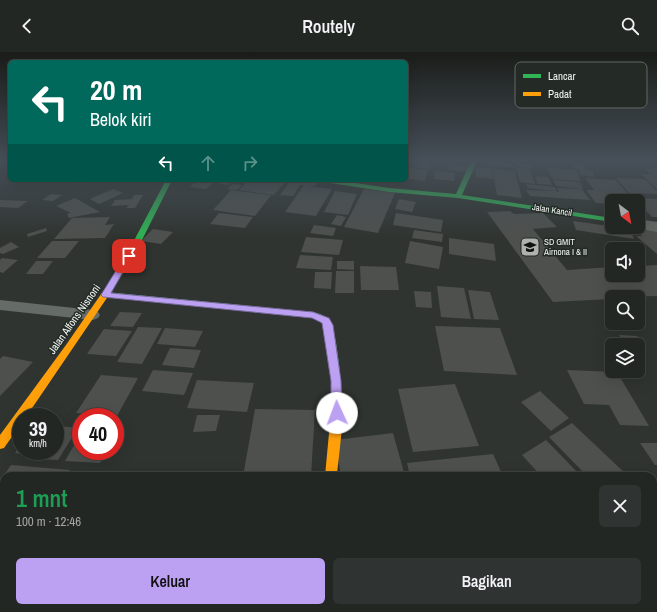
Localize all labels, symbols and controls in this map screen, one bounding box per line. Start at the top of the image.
text: Routely [302,14,355,39]
icon: back [16,15,38,37]
icon: search [619,15,641,37]
legend [515,62,647,108]
text: Lancar [548,69,576,83]
text: 20 m [90,71,142,109]
icon: left [24,76,76,128]
text: Padat [548,87,572,101]
text: Belok kiri [90,107,152,132]
icon: left [155,152,177,174]
icon: ahead [197,152,219,174]
icon: right [239,152,261,174]
north arrow [605,194,645,234]
map controls [605,194,645,378]
street label: Jalan Kancil [531,201,573,219]
school or university icon: SD GMIT Airnona I & II [519,236,541,258]
place label: SD GMIT Airnona I & II [543,236,587,258]
pin [112,239,146,273]
button: sound [605,242,645,282]
icon: arrive [118,245,140,267]
street label: Jalan Alfons Nisnoni [45,281,103,357]
button: search [605,290,645,330]
button: layers [605,338,645,378]
position arrow [316,392,358,434]
speed limit sign: 40 [72,408,124,460]
text: 39 [29,415,47,442]
text: km/h [29,437,47,450]
text: 1 mnt [16,482,67,514]
button: close [599,485,641,527]
text: 100 m · 12:46 [16,513,81,530]
button: Keluar [16,558,325,604]
button: Bagikan [333,558,641,604]

